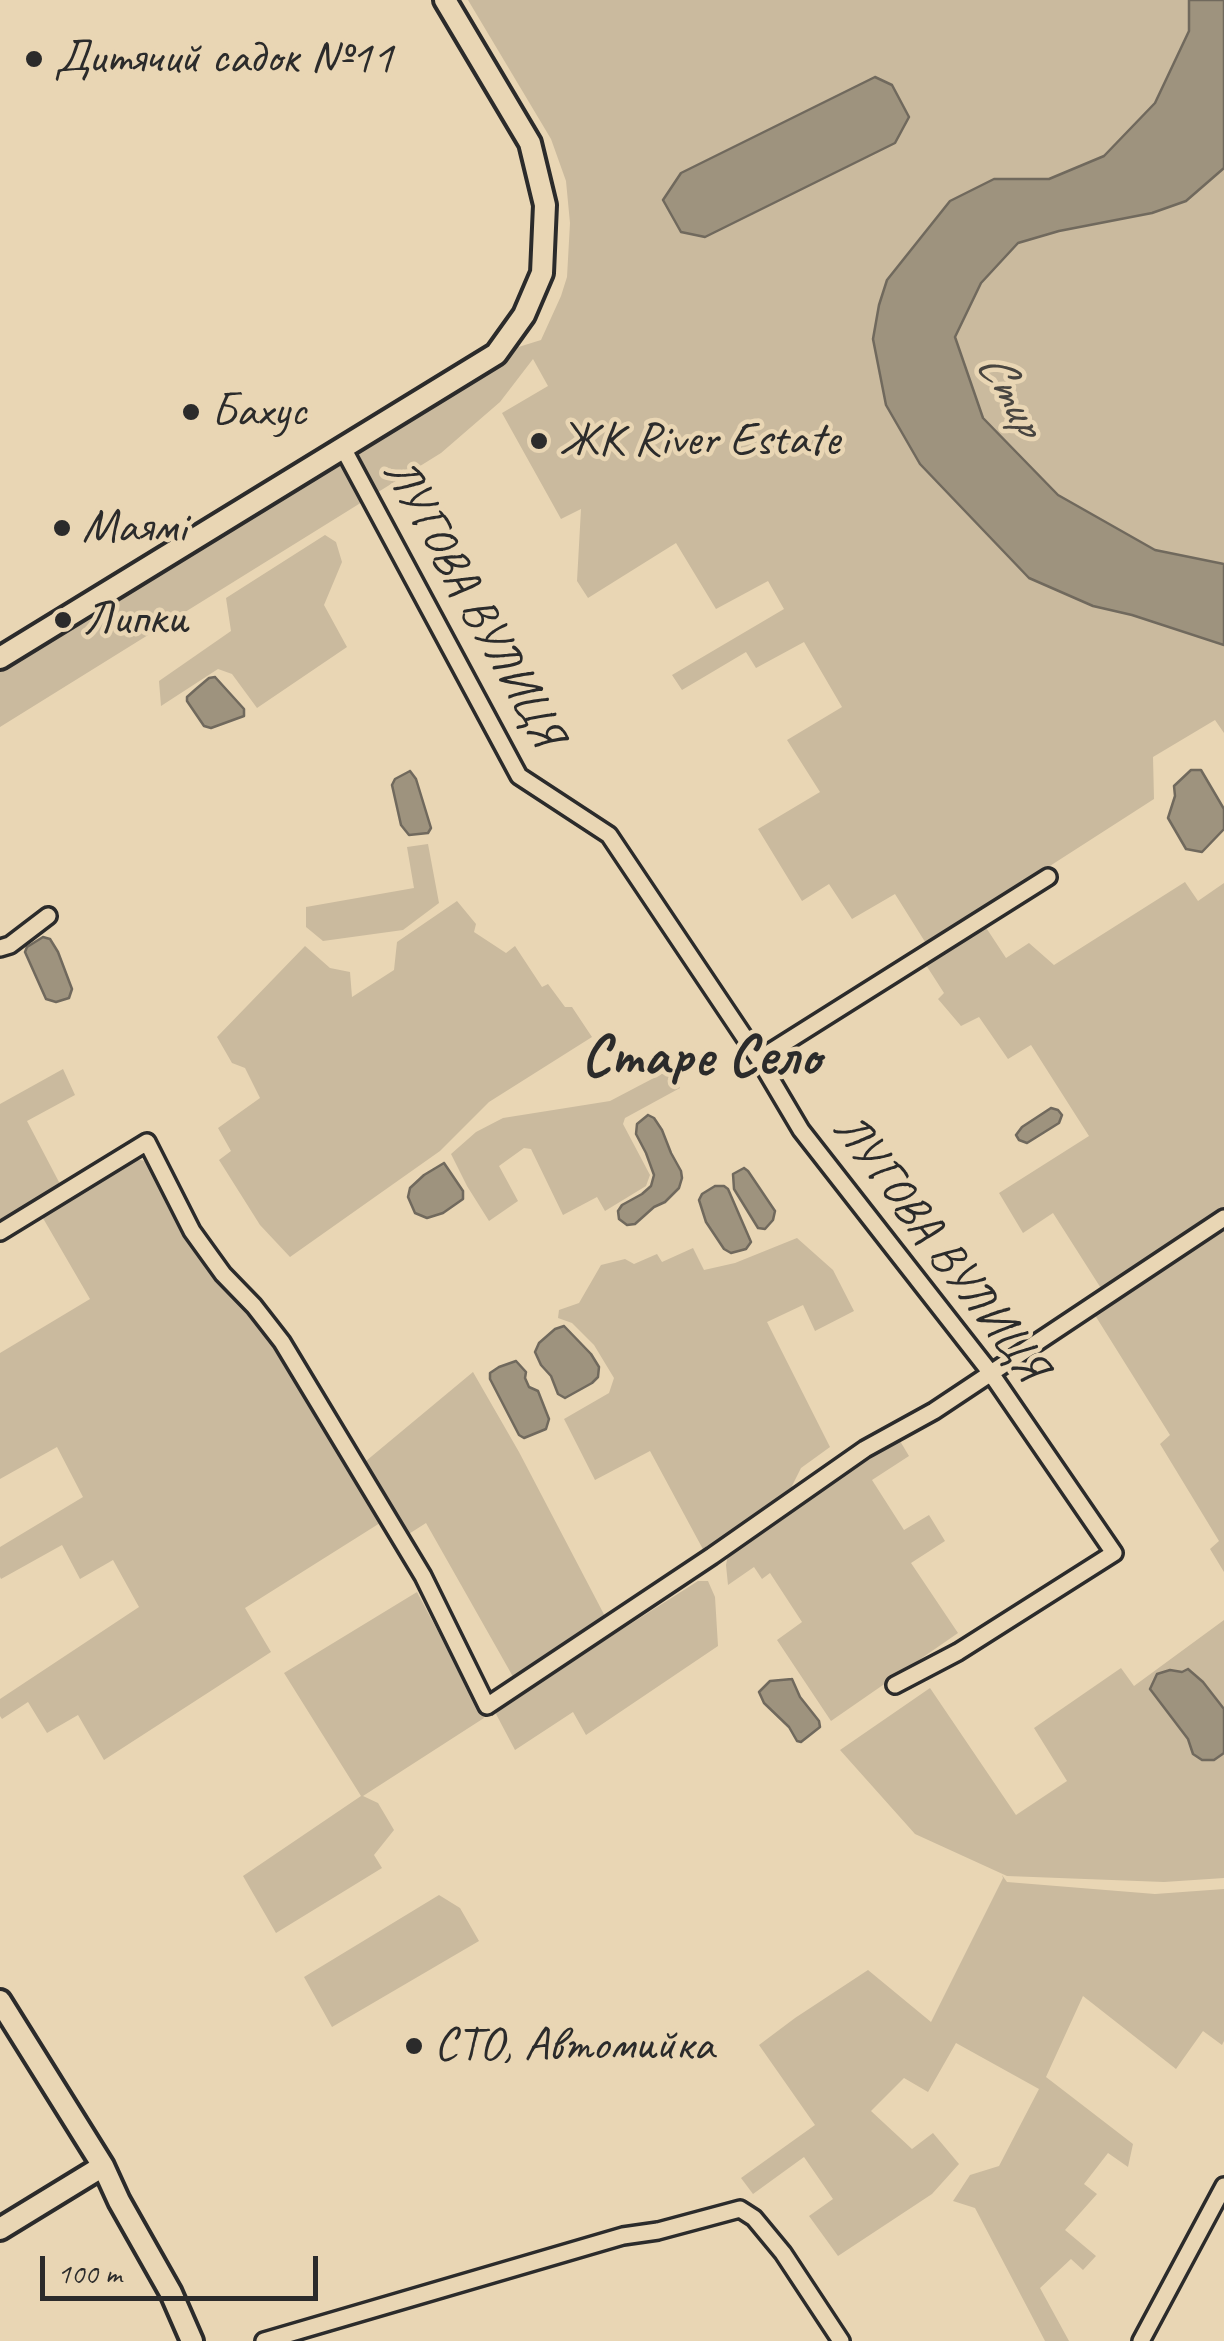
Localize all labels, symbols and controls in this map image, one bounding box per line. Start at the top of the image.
place label: Дитячий садок №11 [54,30,393,88]
marker: Дитячий садок №11 [23,48,45,70]
water label: Стир [962,341,1056,447]
place label: Бахус [211,383,306,441]
marker: Бахус [180,401,202,423]
place label: ЖК River Estate [559,412,840,470]
marker: ЖК River Estate [528,430,550,452]
street label: ЛУГОВА ВУЛИЦЯ [369,449,575,757]
place label: Маямі [82,499,186,557]
marker: Маямі [51,517,73,539]
place label: Липки [83,591,187,649]
marker: Липки [52,609,74,631]
district label: Старе Село [581,1024,821,1094]
street label: ЛУГОВА ВУЛИЦЯ [820,1103,1058,1393]
place label: СТО, Автомийка [434,2017,714,2075]
marker: СТО, Автомийка [403,2035,425,2057]
scale bar [45,2236,322,2298]
text: 100 m [57,2254,122,2292]

